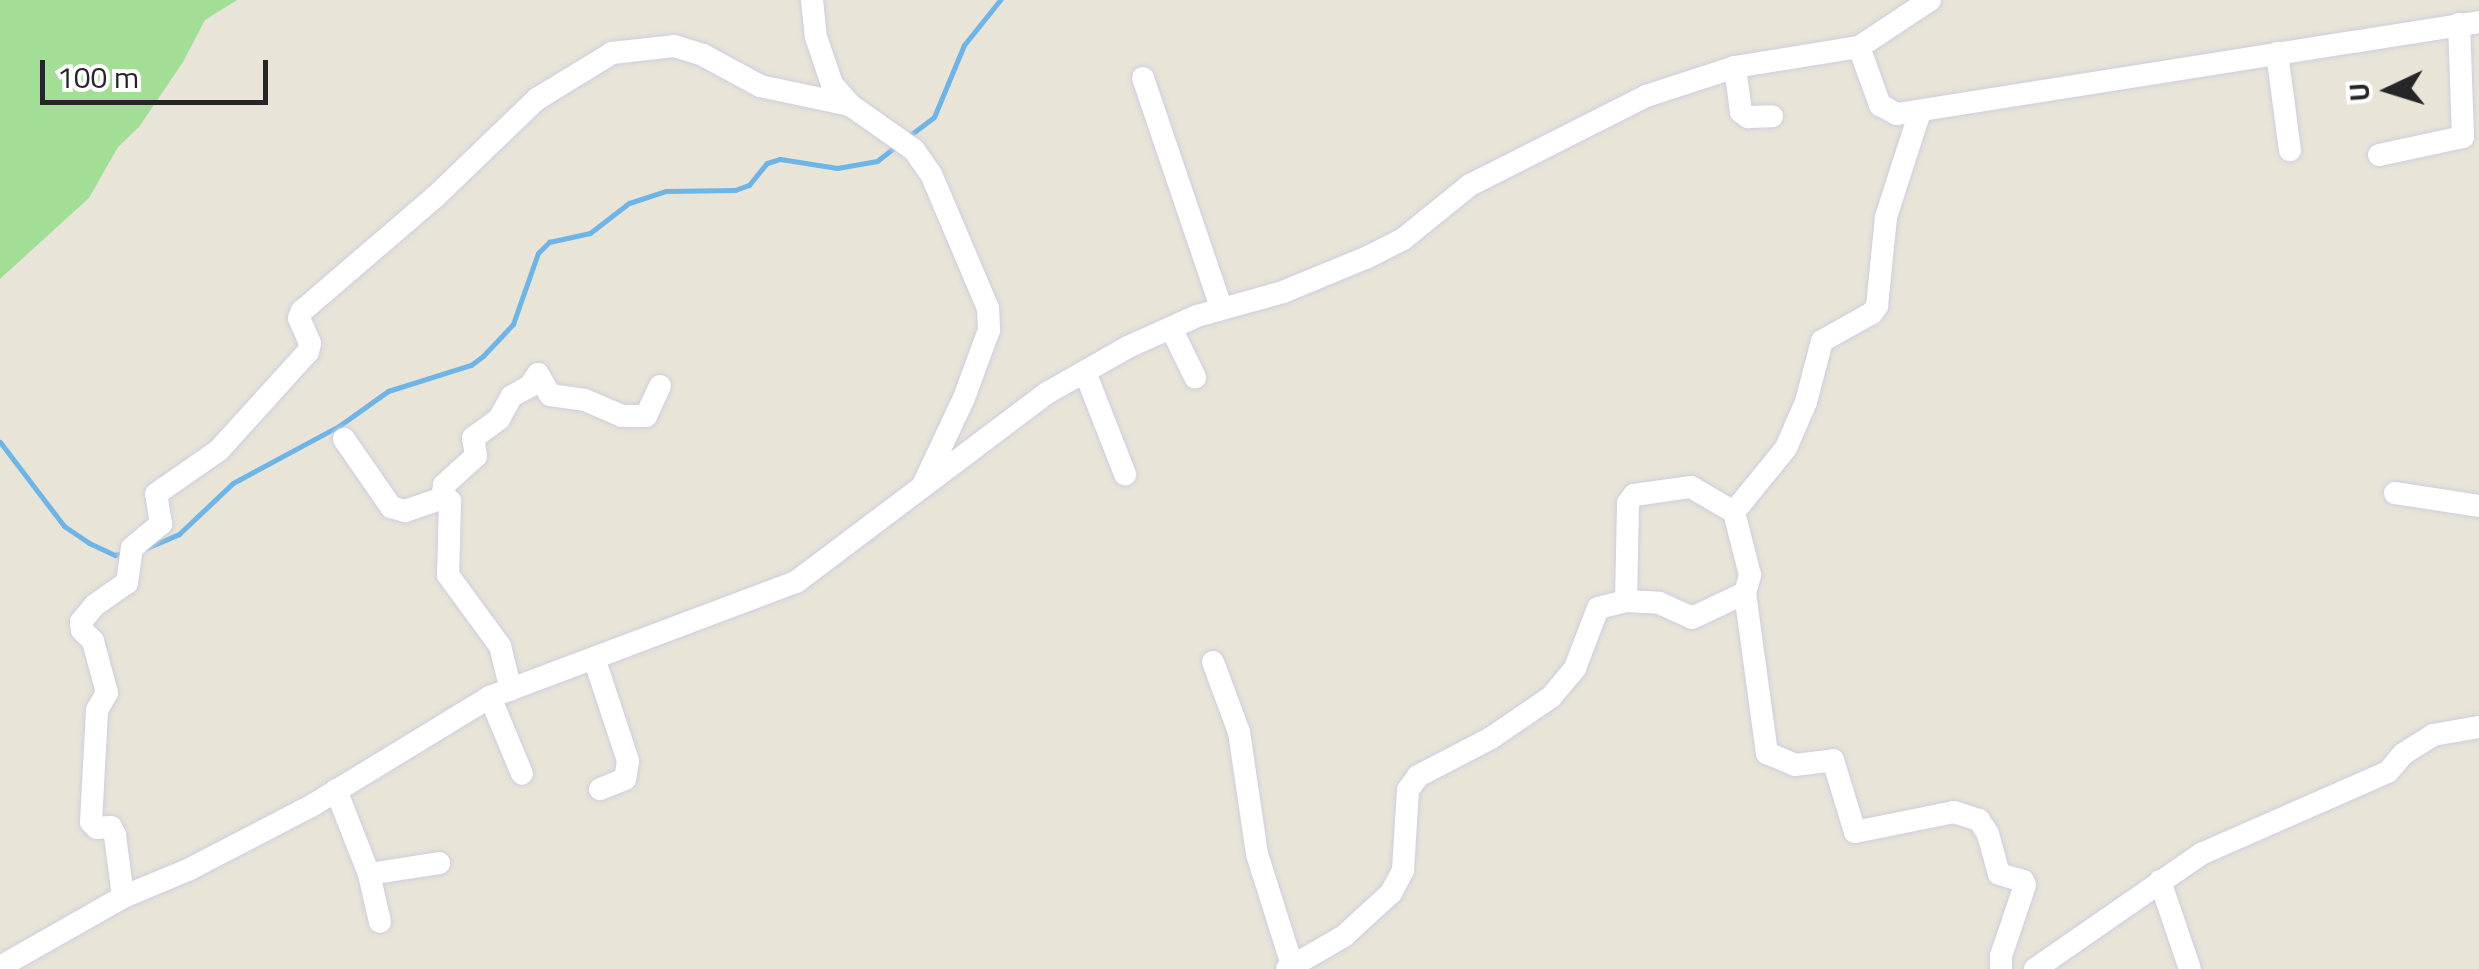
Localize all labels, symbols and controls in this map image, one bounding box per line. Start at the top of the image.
scale bar [45,40,272,102]
north arrow [2339,40,2439,140]
text: 100 m [57,54,139,100]
text: U [2336,81,2381,103]

